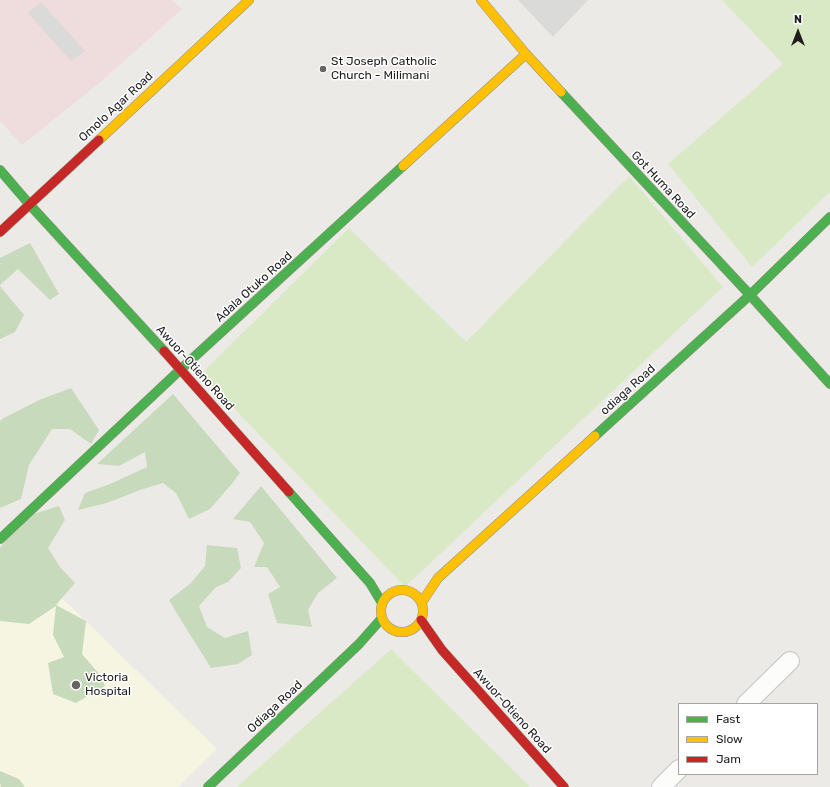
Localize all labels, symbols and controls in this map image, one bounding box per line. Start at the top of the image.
north arrow [778,12,818,52]
text: N [794,13,802,26]
place label: St Joseph Catholic Church - Milimani [331,55,437,83]
marker: St Joseph Catholic Church - Milimani [318,64,328,74]
street label: Omolo Agar Road [76,69,156,145]
street label: Got Huma Road [628,148,698,222]
street label: Adala Otuko Road [213,249,295,325]
street label: Awuor-Otieno Road [153,323,237,413]
street label: odiaga Road [598,362,658,418]
street label: Awuor-Otieno Road [470,666,554,756]
place label: Victoria Hospital [85,671,131,699]
street label: Odiaga Road [245,678,305,736]
marker: Victoria Hospital [70,679,82,691]
legend [678,703,818,775]
text: Fast [716,712,740,726]
text: Slow [716,732,743,746]
text: Jam [716,752,741,766]

